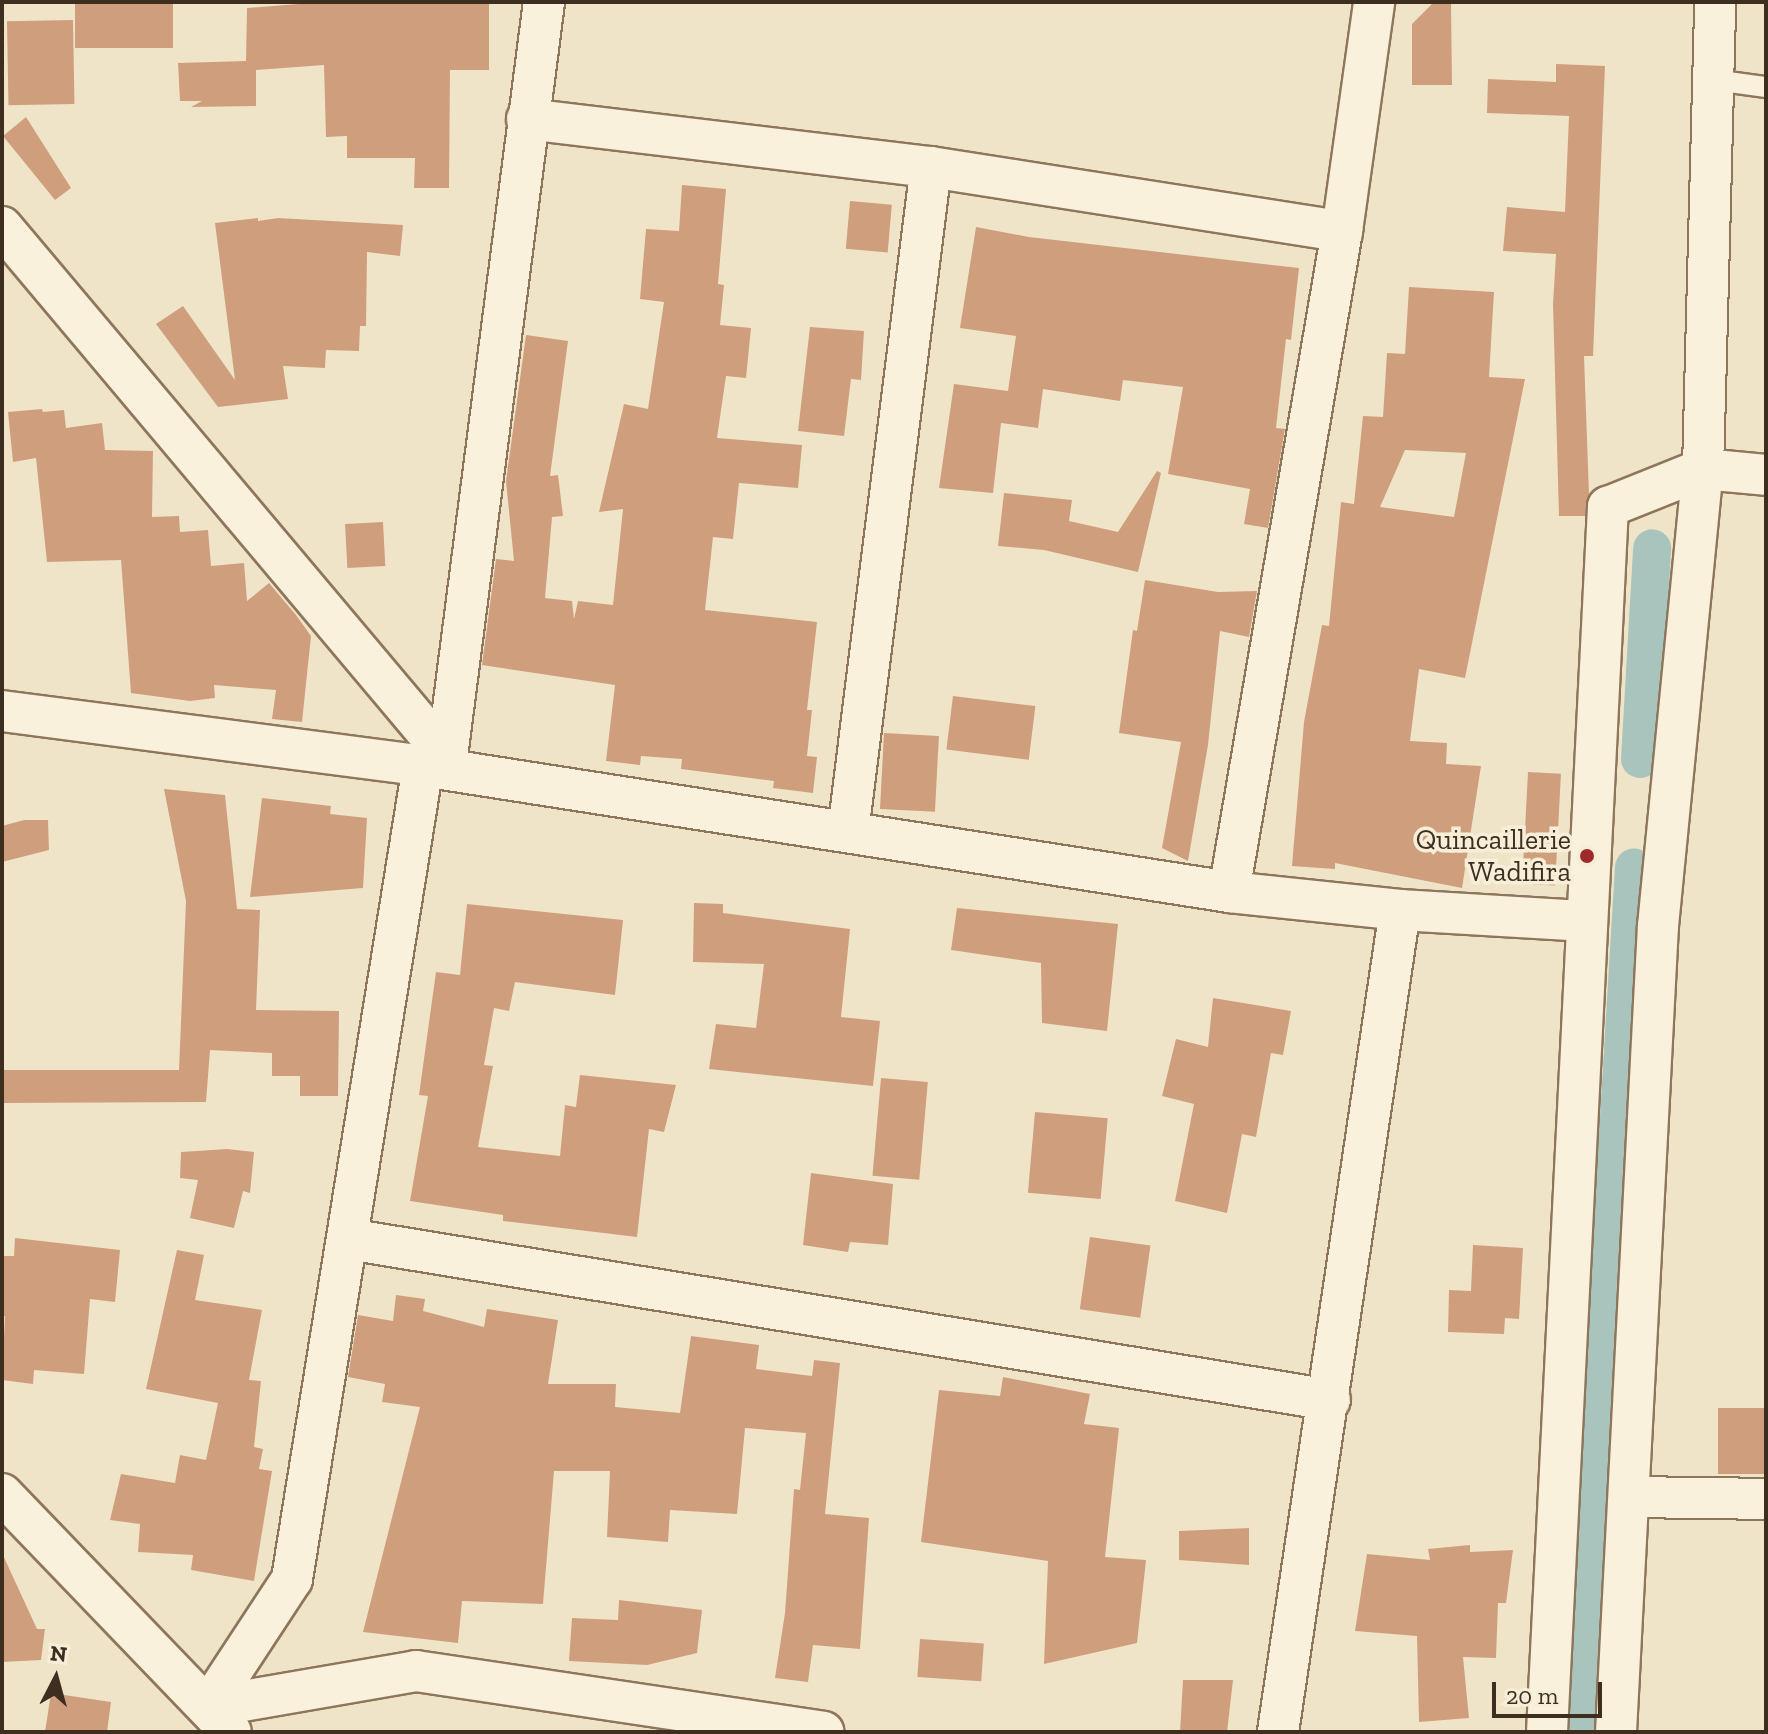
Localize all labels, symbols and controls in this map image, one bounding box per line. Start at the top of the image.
place label: Quincaillerie Wadifira [1416,823,1571,889]
marker: Quincaillerie Wadifira [1578,847,1596,865]
north arrow [16,1638,96,1718]
text: N [49,1639,68,1668]
scale bar [1496,1666,1606,1716]
text: 20 m [1506,1681,1558,1710]

